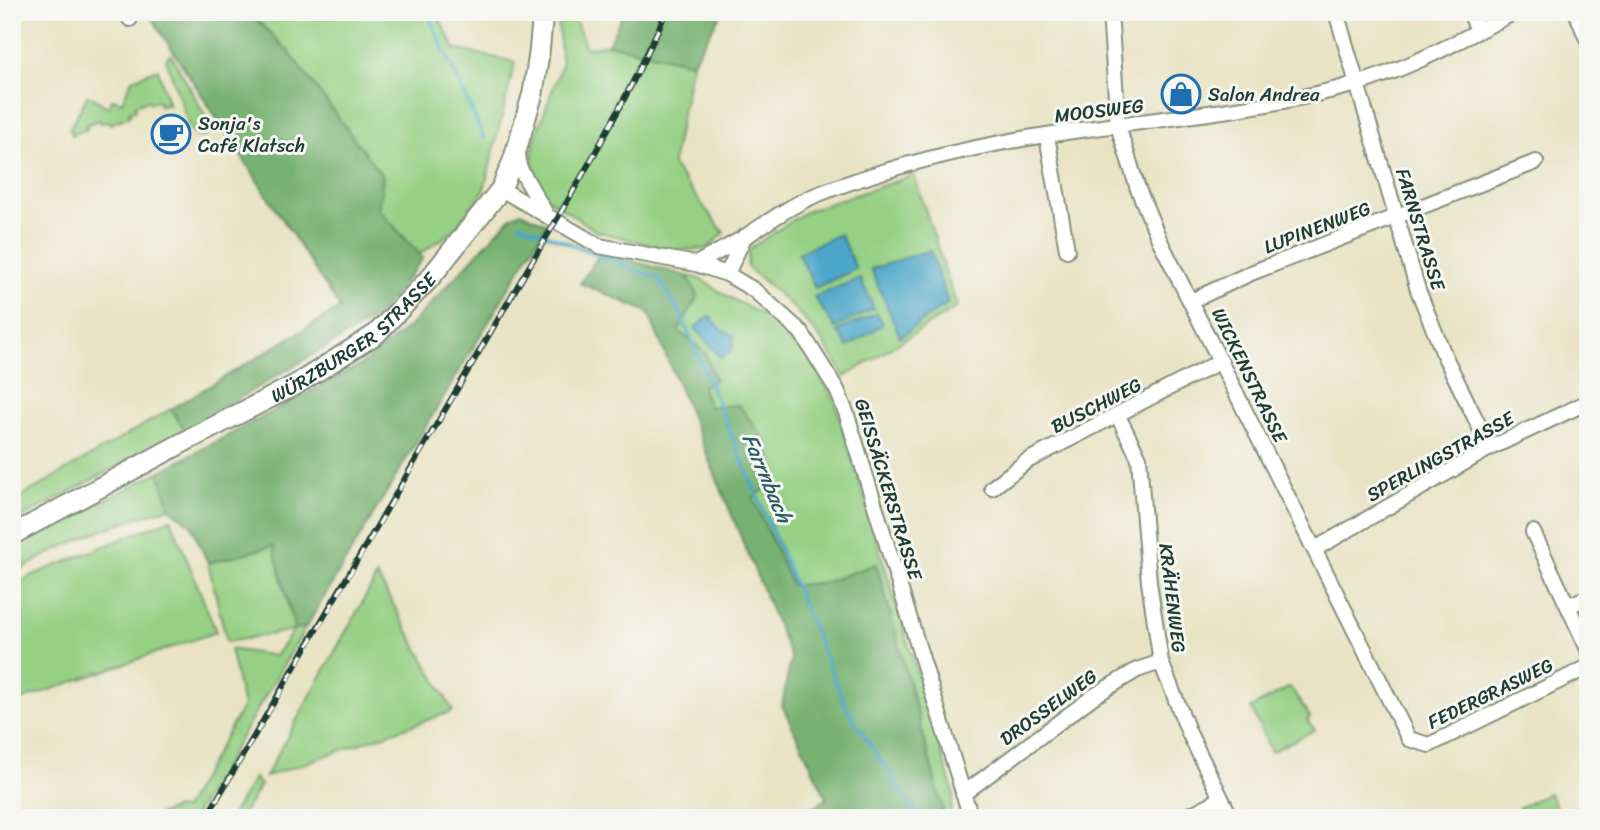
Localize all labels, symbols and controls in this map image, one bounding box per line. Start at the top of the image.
shop icon: Salon Andrea [1160,73,1202,115]
place label: Salon Andrea [1208,78,1320,111]
street label: MOOSWEG [1053,89,1146,132]
place label: Sonja's Café Klatsch [198,107,305,162]
cafe icon: Sonja's Café Klatsch [150,113,192,155]
street label: FARNSTRASSE [1386,164,1455,296]
street label: LUPINENWEG [1259,192,1376,263]
street label: WÜRZBURGER STRASSE [265,263,446,412]
street label: WICKENSTRASSE [1202,302,1297,450]
street label: BUSCHWEG [1045,368,1148,443]
street label: GEISSÄCKERSTRASSE [845,394,932,585]
street label: SPERLINGSTRASSE [1360,401,1522,511]
water label: Farrnbach [731,427,804,531]
street label: KRÄHENWEG [1149,541,1196,655]
street label: FEDERGRASWEG [1421,649,1559,738]
street label: DROSSELWEG [992,660,1104,754]

